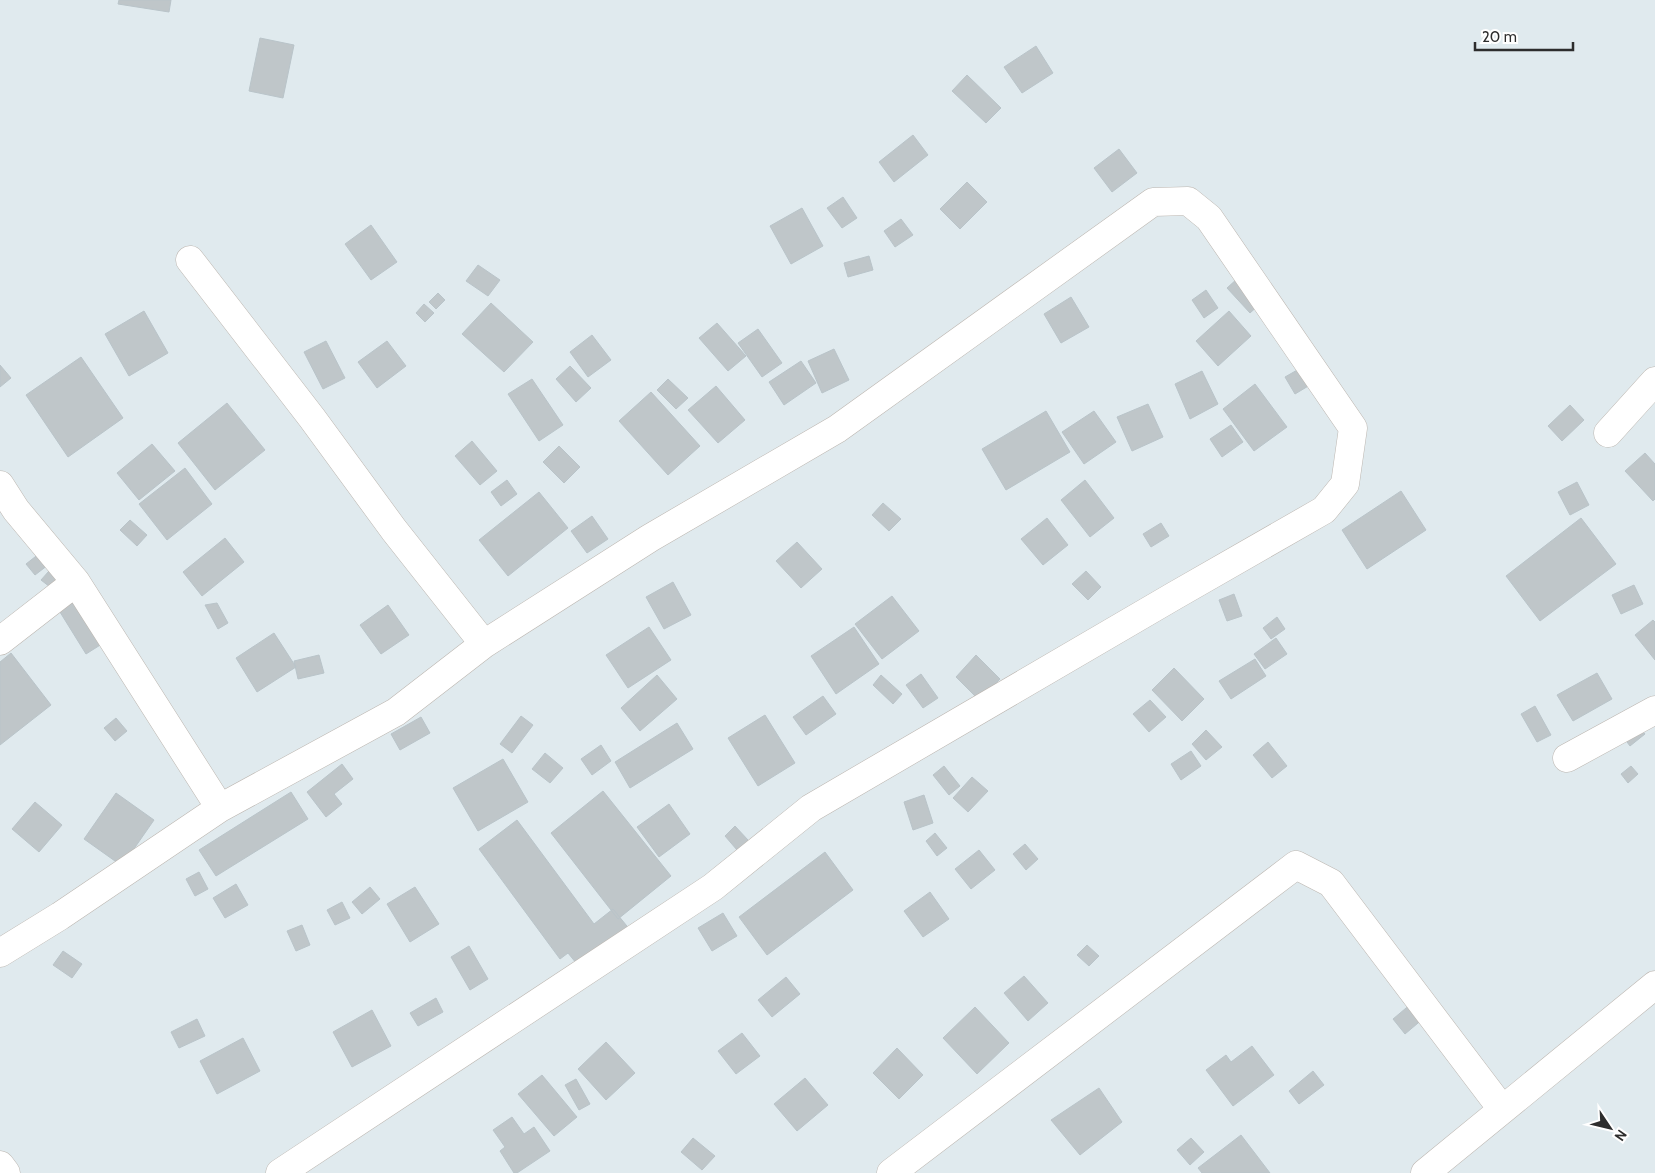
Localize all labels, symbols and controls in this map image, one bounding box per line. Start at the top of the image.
scale bar [1475,20,1572,52]
text: 20 m [1482,28,1517,46]
north arrow [1585,1103,1635,1153]
text: N [1610,1126,1631,1145]

